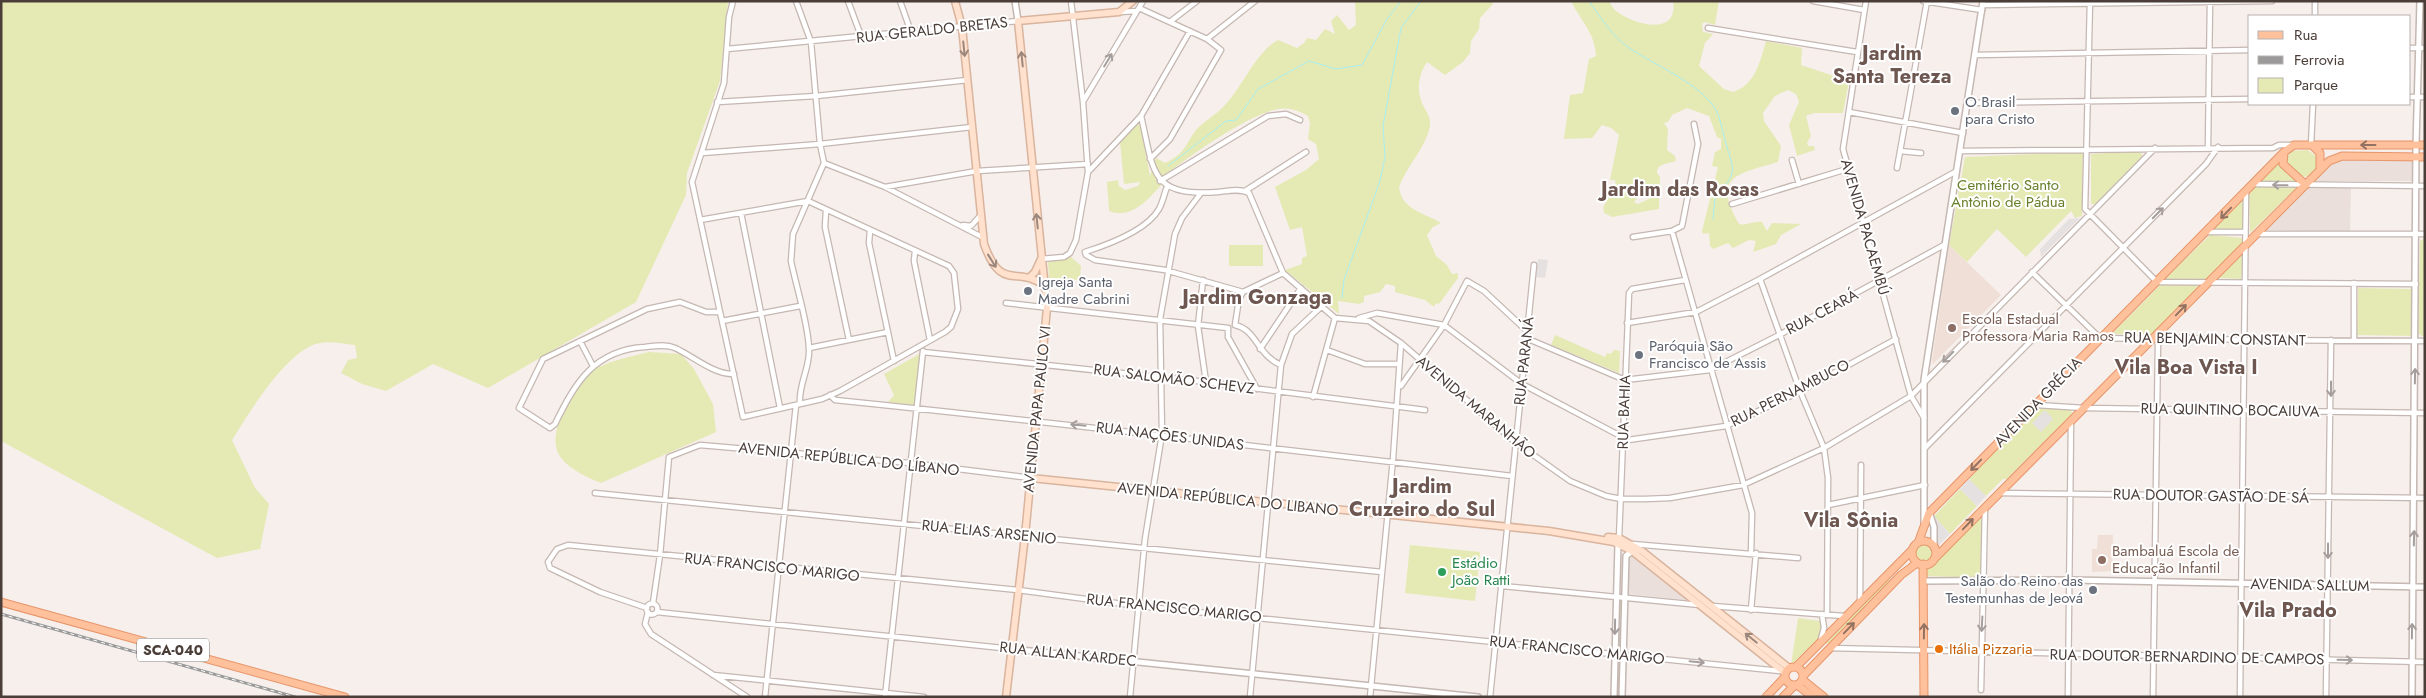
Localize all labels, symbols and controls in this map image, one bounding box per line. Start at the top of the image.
street label: RUA GERALDO BRETAS [855,11,1009,49]
legend [2248,15,2411,105]
text: Rua [2294,24,2318,46]
district label: Jardim Santa Tereza [1833,39,1951,91]
one-way arrow [959,41,969,57]
text: Ferrovia [2294,49,2345,71]
one-way arrow [1017,51,1027,67]
one-way arrow [1104,53,1114,67]
text: Parque [2294,74,2338,96]
place label: O Brasil para Cristo [1965,91,2035,130]
marker: O Brasil para Cristo [1949,105,1961,117]
one-way arrow [2360,140,2376,150]
street label: AVENIDA PACAEMBÚ [1835,156,1895,298]
park label: Cemitério Santo Antônio de Pádua [1951,174,2065,213]
district label: Jardim das Rosas [1597,175,1759,204]
one-way arrow [2272,180,2288,189]
one-way arrow [2152,206,2164,219]
one-way arrow [2220,207,2232,219]
one-way arrow [1032,213,1042,229]
one-way arrow [988,253,998,267]
place label: Igreja Santa Madre Cabrini [1038,271,1130,310]
district label: Jardim Gonzaga [1178,283,1332,312]
street label: RUA CEARÁ [1782,284,1862,340]
marker: Igreja Santa Madre Cabrini [1022,285,1034,297]
one-way arrow [2175,304,2188,316]
place label: Escola Estadual Professora Maria Ramos [1962,308,2114,347]
street label: RUA PARANÁ [1508,315,1540,406]
marker: Escola Estadual Professora Maria Ramos [1946,322,1958,334]
street label: AVENIDA PAPA PAULO VI [1017,325,1057,493]
street label: RUA BENJAMIN CONSTANT [2124,326,2306,352]
place label: Paróquia São Francisco de Assis [1649,335,1766,374]
marker: Paróquia São Francisco de Assis [1633,349,1645,361]
street label: AVENIDA MARANHÃO [1411,350,1541,464]
one-way arrow [1942,350,1954,363]
street label: AVENIDA GRÉCIA [1989,352,2087,452]
street label: RUA PERNAMBUCO [1727,353,1853,432]
district label: Vila Boa Vista I [2113,353,2258,382]
street label: RUA SALOMÃO SCHEVZ [1092,358,1256,400]
one-way arrow [2410,368,2420,384]
street label: RUA BAHIA [1612,374,1636,450]
one-way arrow [2326,380,2336,396]
street label: RUA QUINTINO BOCAIUVA [2140,397,2320,423]
street label: RUA NAÇÕES UNIDAS [1095,416,1245,456]
one-way arrow [1071,420,1087,430]
street label: AVENIDA REPÚBLICA DO LÍBANO [737,436,961,482]
one-way arrow [1970,459,1982,471]
district label: Jardim Cruzeiro do Sul [1349,472,1495,524]
street label: AVENIDA REPÚBLICA DO LIBANO [1116,476,1340,522]
street label: RUA DOUTOR GASTÃO DE SÁ [2113,483,2309,509]
district label: Vila Sônia [1803,506,1898,535]
street label: RUA ELIAS ARSENIO [921,514,1058,550]
one-way arrow [1962,518,1974,530]
one-way arrow [2410,530,2419,546]
place label: Bambaluá Escola de Educação Infantil [2112,540,2240,579]
one-way arrow [2323,542,2333,559]
street label: RUA FRANCISCO MARIGO [683,547,861,587]
place label: Estádio João Ratti [1450,552,1510,591]
marker: Bambaluá Escola de Educação Infantil [2096,554,2108,566]
marker: Estádio João Ratti [1436,566,1448,578]
place label: Salão do Reino das Testemunhas de Jeová [1945,570,2083,609]
street label: AVENIDA SALLUM [2250,573,2370,597]
marker: Salão do Reino das Testemunhas de Jeová [2087,584,2099,596]
street label: RUA FRANCISCO MARIGO [1085,588,1263,628]
district label: Vila Prado [2238,596,2337,625]
one-way arrow [1978,616,1987,632]
one-way arrow [1610,618,1620,634]
one-way arrow [1843,622,1855,634]
one-way arrow [1919,623,1929,639]
one-way arrow [2408,623,2417,639]
street label: RUA FRANCISCO MARIGO [1488,630,1666,670]
one-way arrow [1745,632,1758,643]
street label: RUA ALLAN KARDEC [998,636,1138,672]
road number: SCA-040 [137,638,209,662]
place label: Itália Pizzaria [1949,638,2032,660]
marker: Itália Pizzaria [1933,643,1945,655]
street label: RUA DOUTOR BERNARDINO DE CAMPOS [2049,644,2325,670]
one-way arrow [2336,655,2352,665]
one-way arrow [1689,657,1705,667]

